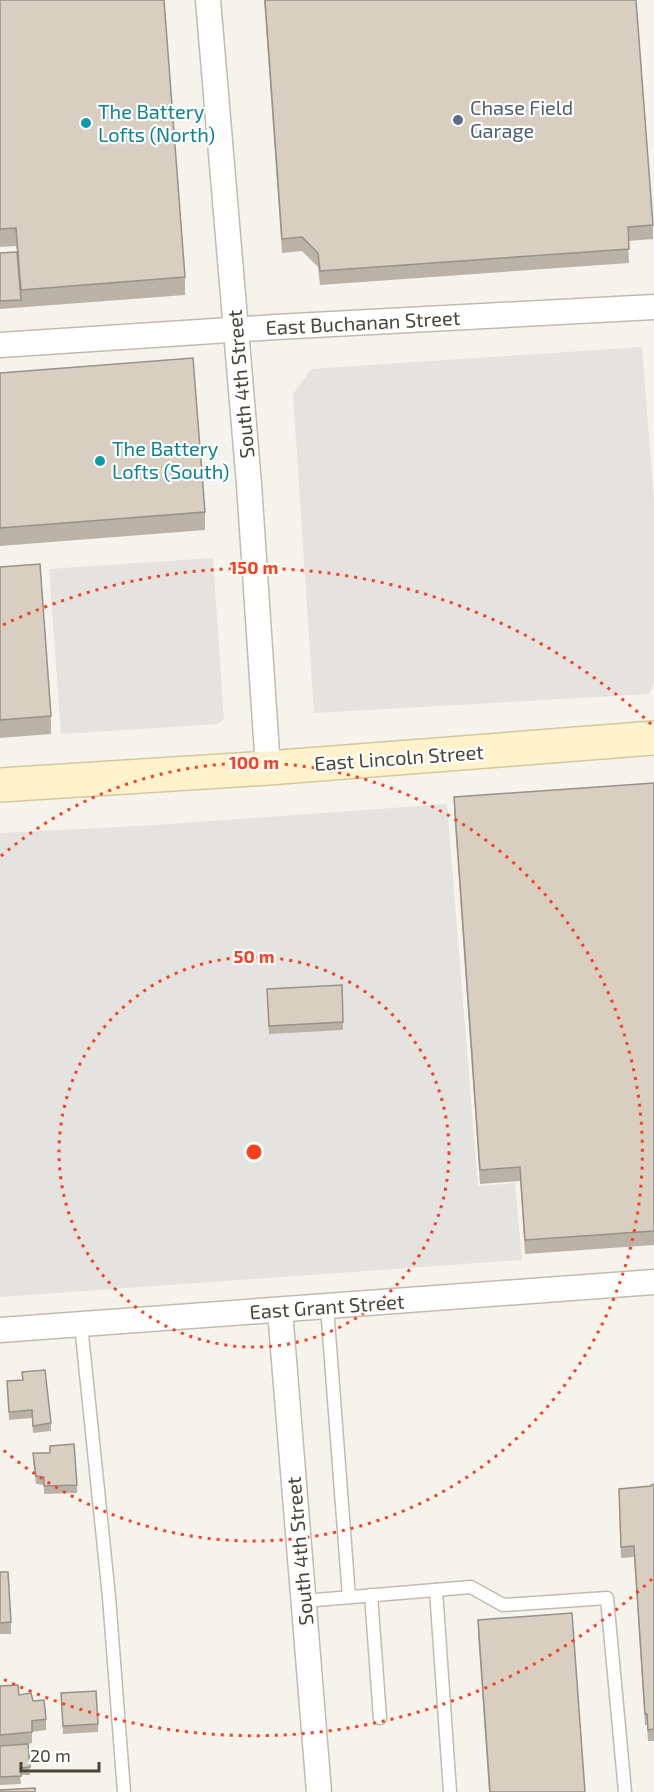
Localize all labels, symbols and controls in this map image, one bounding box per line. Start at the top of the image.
place label: Chase Field Garage [470,95,573,142]
place label: The Battery Lofts (North) [98,99,215,146]
marker: Chase Field Garage [451,113,465,127]
marker: The Battery Lofts (North) [79,116,93,130]
street label: East Buchanan Street [265,305,461,339]
street label: South 4th Street [222,308,258,459]
place label: The Battery Lofts (South) [112,436,230,483]
marker: The Battery Lofts (South) [93,454,107,468]
text: 150 m [230,556,278,578]
street label: East Lincoln Street [313,739,485,775]
text: 100 m [229,751,279,773]
text: 50 m [233,945,275,967]
centre of rings [244,1142,264,1162]
street label: East Grant Street [249,1289,406,1323]
street label: South 4th Street [281,1475,317,1626]
scale bar [21,1735,99,1773]
text: 20 m [30,1744,71,1766]

